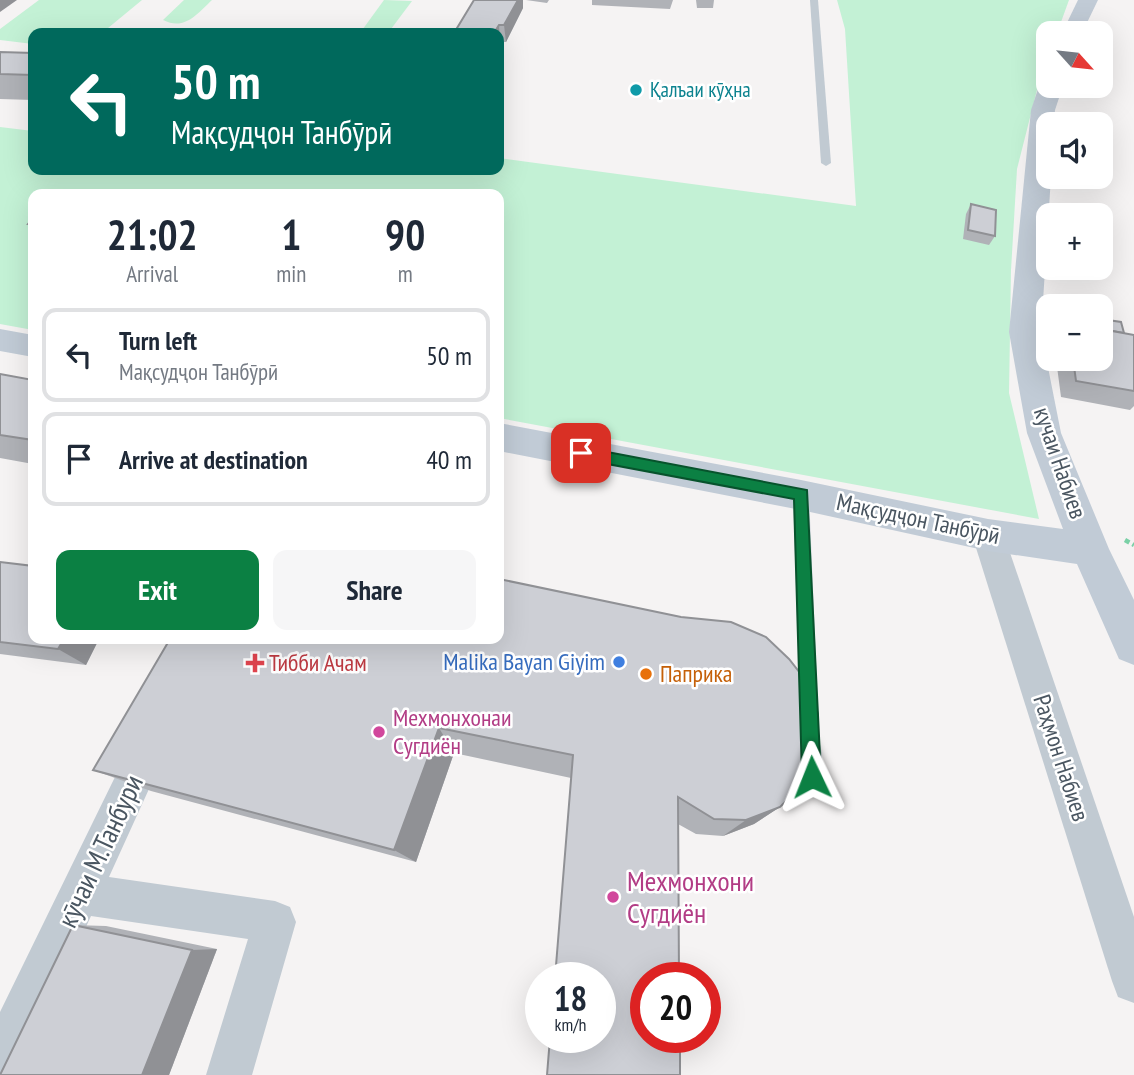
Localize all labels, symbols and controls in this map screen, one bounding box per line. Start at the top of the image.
north arrow [1036,21,1113,98]
map controls [1036,21,1113,371]
text: 50 m [171,49,260,113]
icon: left [56,56,147,147]
place label: Қалъаи кӯҳна [650,76,751,103]
marker: Қалъаи кӯҳна [628,82,644,98]
text: Мақсудҷон Танбӯрӣ [171,111,392,153]
button: sound [1036,112,1113,189]
button: + [1036,203,1113,280]
text: 21:02 [107,207,198,262]
text: 1 [281,207,301,262]
text: 90 [385,207,425,262]
text: Arrival [126,259,178,288]
text: min [276,259,306,288]
text: m [398,259,413,288]
button: − [1036,294,1113,371]
text: Turn left [119,324,197,357]
icon: left [60,336,98,374]
text: 50 m [426,339,472,372]
text: Мақсудҷон Танбӯрӣ [119,357,278,386]
street label: кучаи Набиев [1027,403,1094,523]
pin [551,423,611,483]
icon: arrive [562,434,600,472]
icon: arrive [60,440,98,478]
text: Arrive at destination [119,443,308,476]
text: 40 m [426,443,472,476]
street label: Мақсудҷон Танбӯрӣ [834,486,1002,551]
button: Exit [56,550,259,630]
button: Share [273,550,476,630]
place label: Malika Bayan Giyim [443,646,605,677]
place label: Тибби Ачам [269,647,367,678]
marker: Malika Bayan Giyim [611,654,627,670]
marker: Тибби Ачам [247,655,263,671]
place label: Паприка [660,658,732,689]
marker: Паприка [638,666,654,682]
street label: Раҳмон Набиев [1026,691,1097,825]
place label: Мехмонхонаи Сугдиён [393,702,511,761]
marker: Мехмонхонаи Сугдиён [371,724,387,740]
position arrow [775,740,849,814]
street label: кӯчаи М.Танбури [48,768,151,933]
place label: Мехмонхони Сугдиён [627,862,754,931]
marker: Мехмонхони Сугдиён [605,889,621,905]
speed limit sign: 20 [630,962,721,1053]
text: 18 [554,975,587,1021]
text: km/h [555,1013,586,1036]

